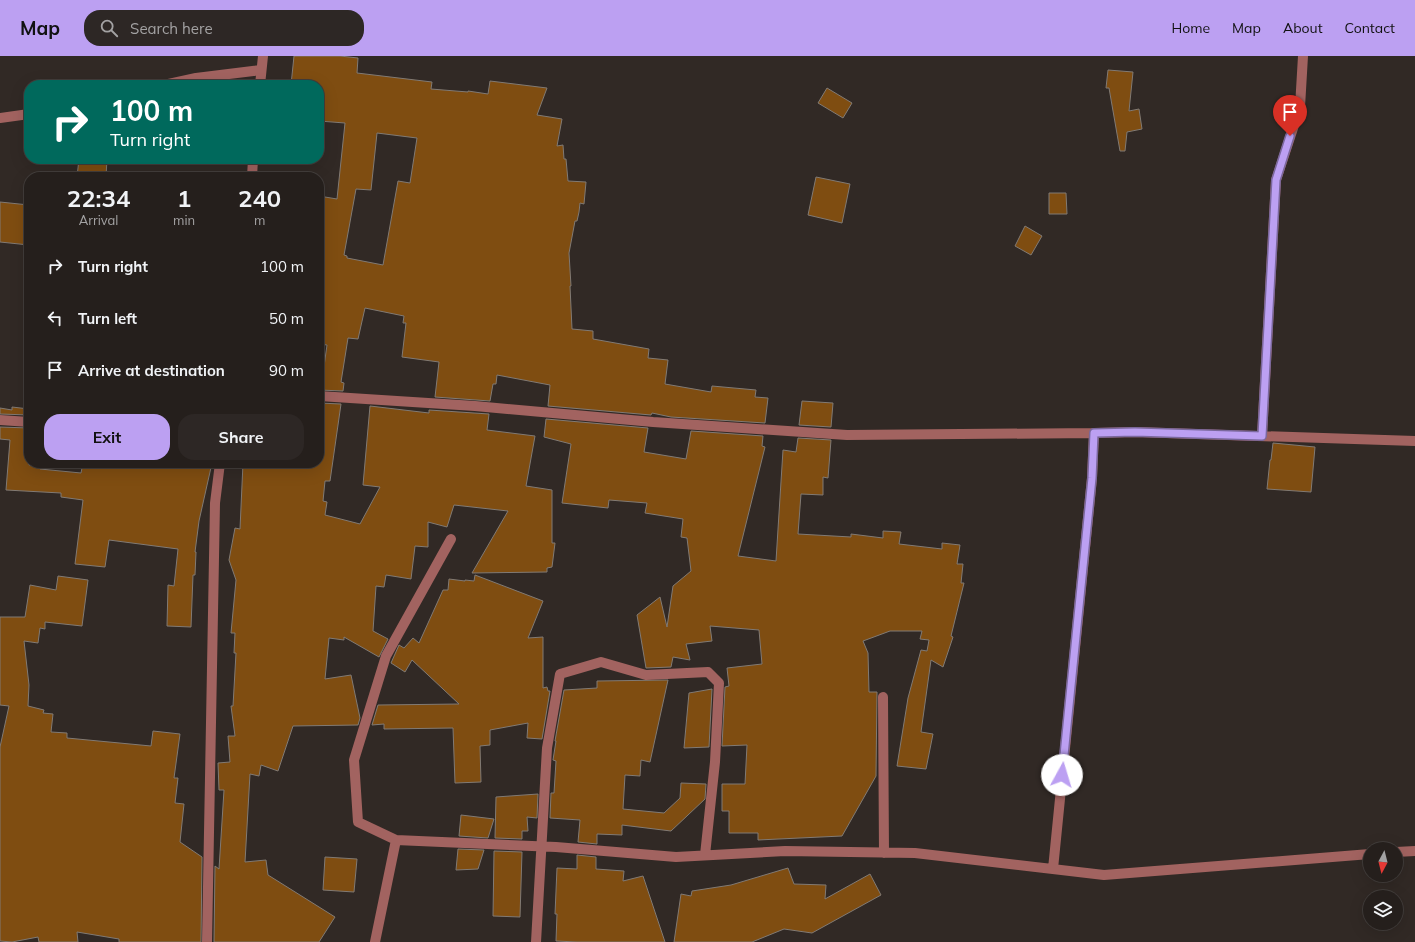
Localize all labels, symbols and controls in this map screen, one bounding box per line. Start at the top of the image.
search box [84,10,364,46]
text: Map [20,16,60,40]
icon: search [98,17,120,39]
text: Search here [130,19,213,38]
text: Home [1171,19,1210,37]
text: Map [1232,19,1261,37]
text: About [1283,19,1323,37]
text: Contact [1345,19,1395,37]
text: 100 m [110,93,193,128]
pin [1273,95,1307,136]
icon: right [44,96,96,148]
icon: arrive [1279,101,1301,123]
text: Turn right [110,128,190,151]
text: 22:34 [67,183,130,213]
text: 1 [177,183,191,213]
text: 240 [238,183,281,213]
text: Arrival [79,212,118,228]
text: min [173,212,195,228]
text: m [254,212,265,228]
icon: right [44,255,66,277]
text: Turn right [78,257,148,276]
text: 100 m [260,257,304,276]
icon: left [44,307,66,329]
text: Turn left [78,309,137,328]
text: 50 m [269,309,304,328]
icon: arrive [44,359,66,381]
text: Arrive at destination [78,361,225,380]
text: 90 m [269,361,304,380]
button: Exit [44,414,170,460]
button: Share [178,414,304,460]
position arrow [1041,754,1083,796]
north arrow [1363,842,1403,882]
map controls [1363,842,1403,930]
button: layers [1363,890,1403,930]

